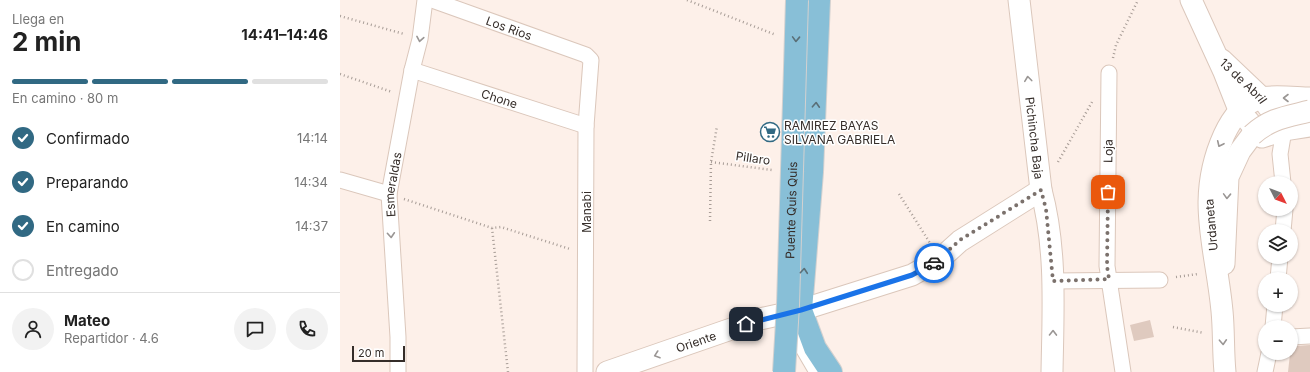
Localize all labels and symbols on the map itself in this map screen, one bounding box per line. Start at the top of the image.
street label: Los Rios [484,12,534,43]
one-way arrow [416,36,425,42]
one-way arrow [792,36,800,42]
street label: 13 de Abril [1217,55,1271,106]
one-way arrow [1024,76,1033,82]
street label: Chone [480,85,520,111]
one-way arrow [1283,94,1289,102]
street label: Pichincha Baja [1023,96,1047,180]
one-way arrow [811,102,820,108]
place label: RAMIREZ BAYAS SILVANA GABRIELA [784,118,895,147]
supermarket icon: RAMIREZ BAYAS SILVANA GABRIELA [759,121,781,143]
street label: Loja [1100,139,1116,163]
one-way arrow [1217,140,1225,148]
street label: Pillaro [735,148,771,168]
street label: Esmeraldas [381,151,404,218]
street label: Puente Quis Quis [782,161,800,259]
pin [1091,175,1125,209]
north arrow [1258,176,1298,216]
street label: Manabi [579,191,594,233]
one-way arrow [1223,192,1232,199]
street label: Urdaneta [1201,198,1221,252]
one-way arrow [387,232,396,239]
courier [914,243,954,283]
one-way arrow [799,268,808,274]
pin [729,307,763,341]
street label: Oriente [674,327,718,355]
one-way arrow [1049,330,1057,336]
one-way arrow [1218,339,1227,345]
scale bar [352,344,405,363]
one-way arrow [653,350,660,359]

